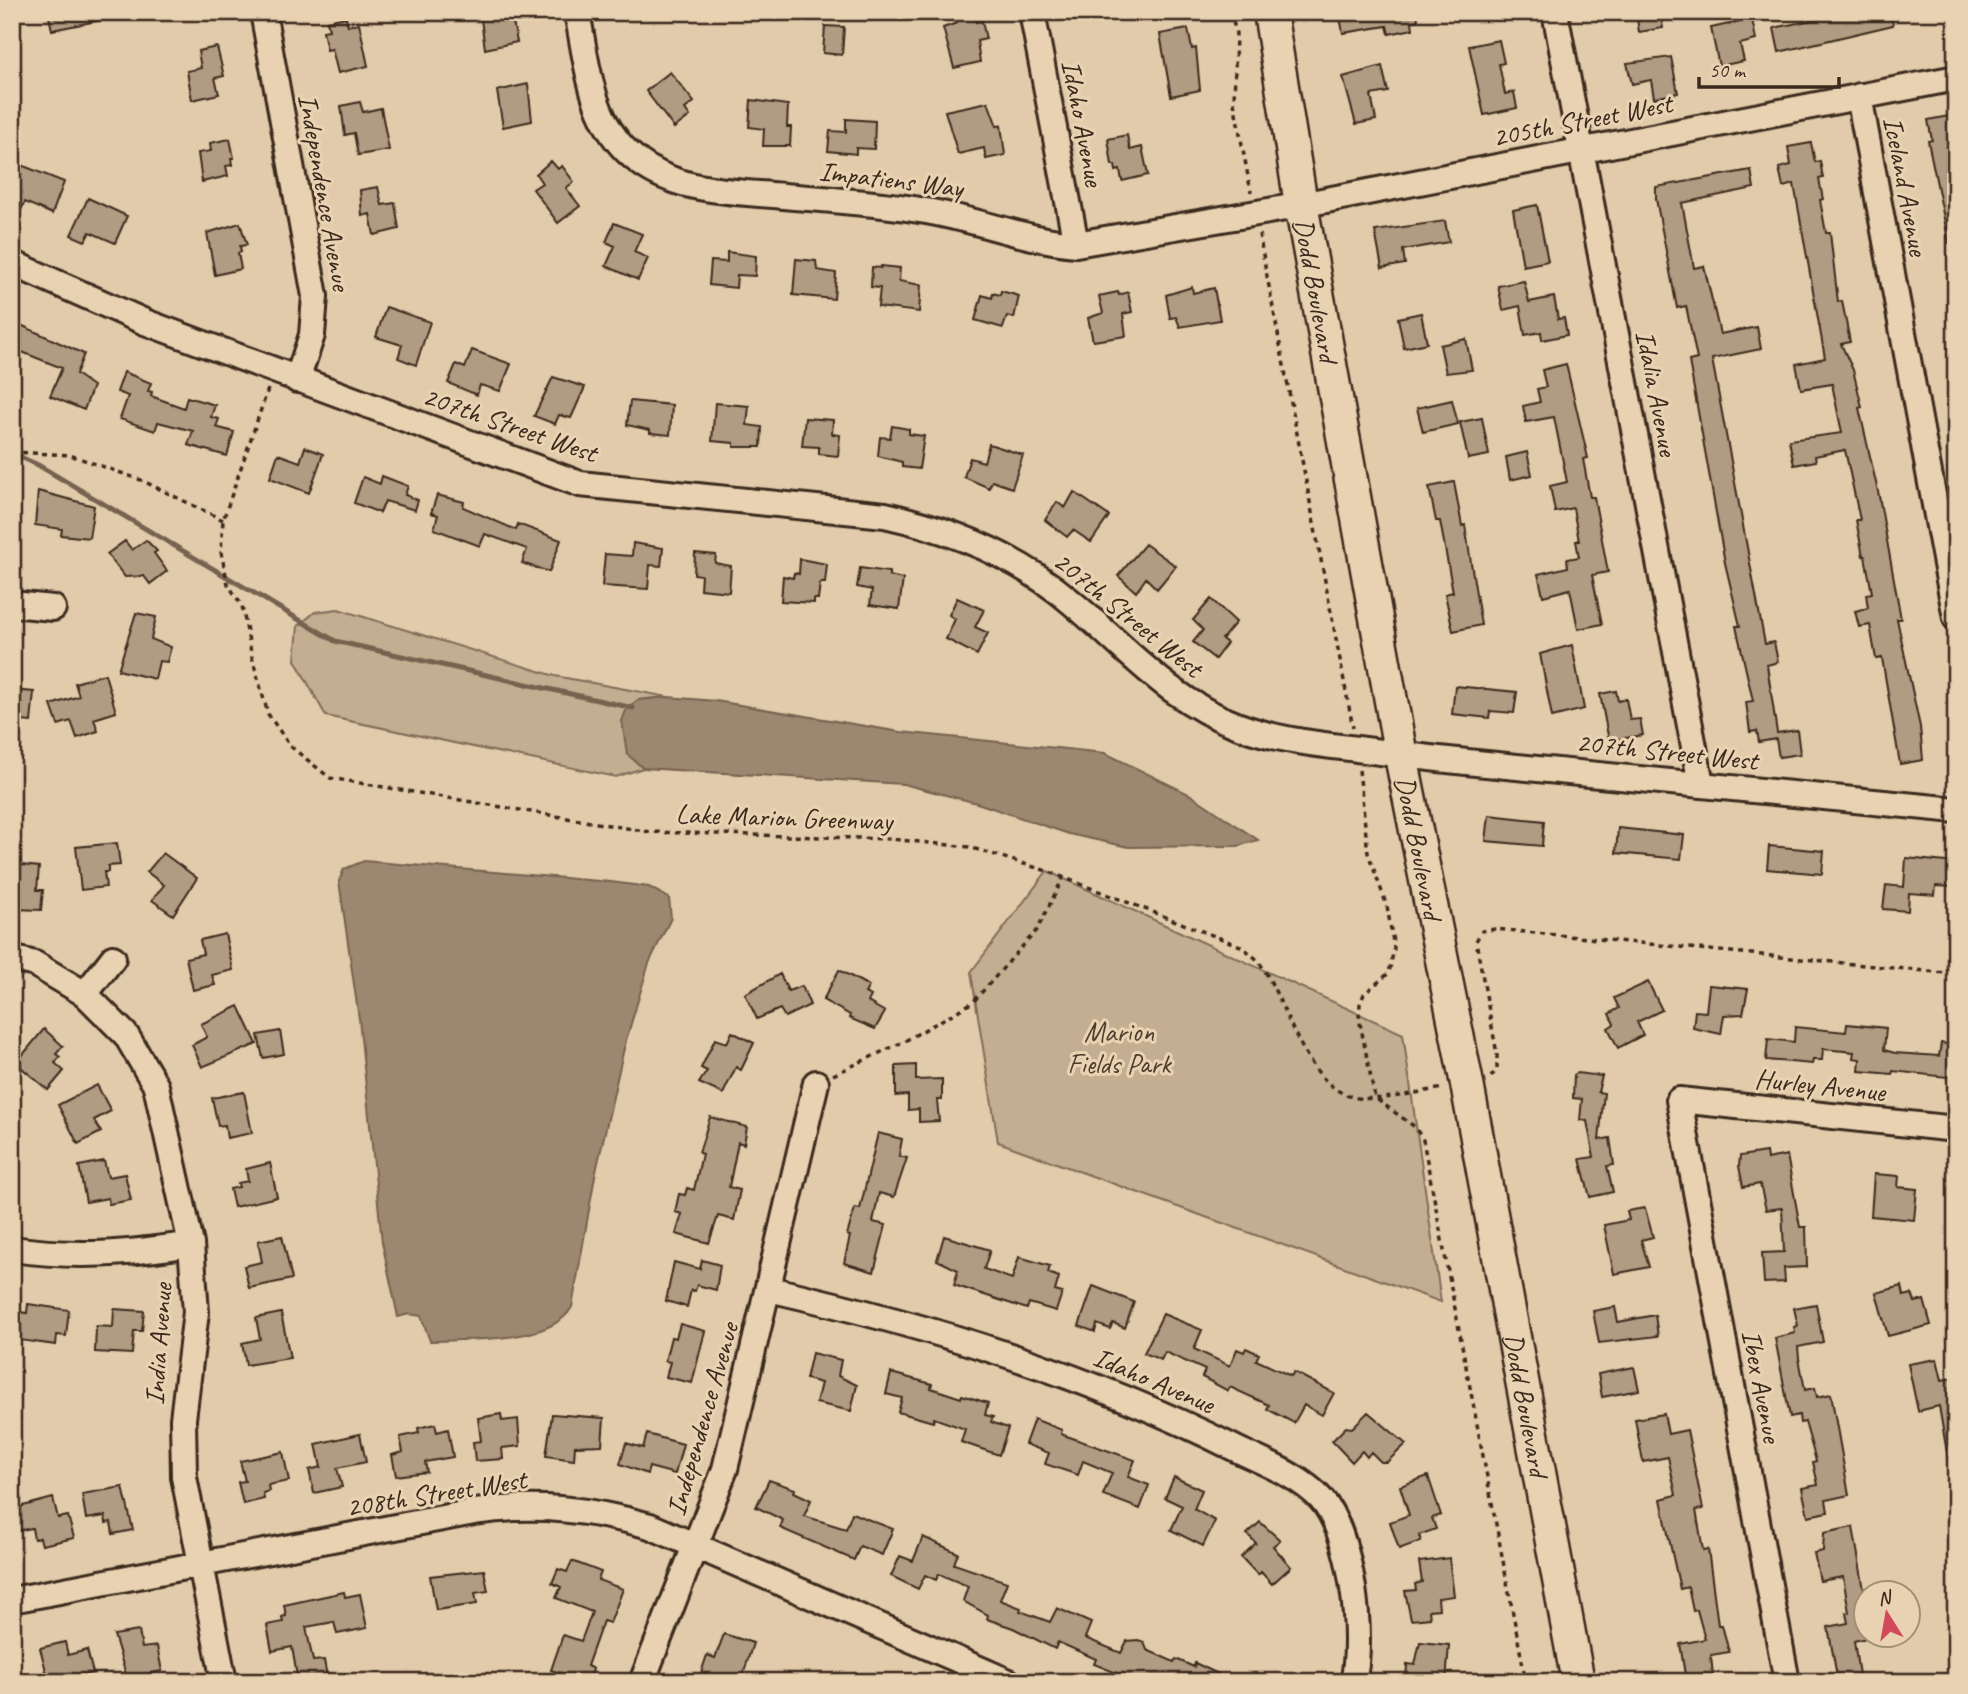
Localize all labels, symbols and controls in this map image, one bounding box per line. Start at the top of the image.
scale bar [1699,46,1839,90]
street label: Idaho Avenue [1054,57,1113,191]
text: 50 m [1709,57,1747,83]
street label: 205th Street West [1489,85,1677,155]
street label: Independence Avenue [290,91,360,295]
street label: Iceland Avenue [1875,114,1937,260]
street label: Impatiens Way [817,153,967,205]
street label: Dodd Boulevard [1286,216,1347,369]
street label: Idalia Avenue [1628,327,1687,460]
street label: 207th Street West [418,378,604,471]
street label: 207th Street West [1046,543,1212,687]
street label: 207th Street West [1575,724,1762,778]
street label: Dodd Boulevard [1388,773,1452,926]
street label: Lake Marion Greenway [675,796,895,838]
park label: Marion Fields Park [1067,1014,1172,1081]
street label: Hurley Avenue [1753,1061,1889,1109]
street label: India Avenue [136,1280,180,1406]
street label: Independence Avenue [658,1317,747,1519]
street label: Ibex Avenue [1734,1327,1790,1447]
street label: Dodd Boulevard [1496,1330,1558,1483]
street label: Idaho Avenue [1088,1339,1221,1422]
street label: 208th Street West [343,1461,531,1525]
north arrow [1853,1578,1923,1648]
text: N [1876,1585,1895,1611]

